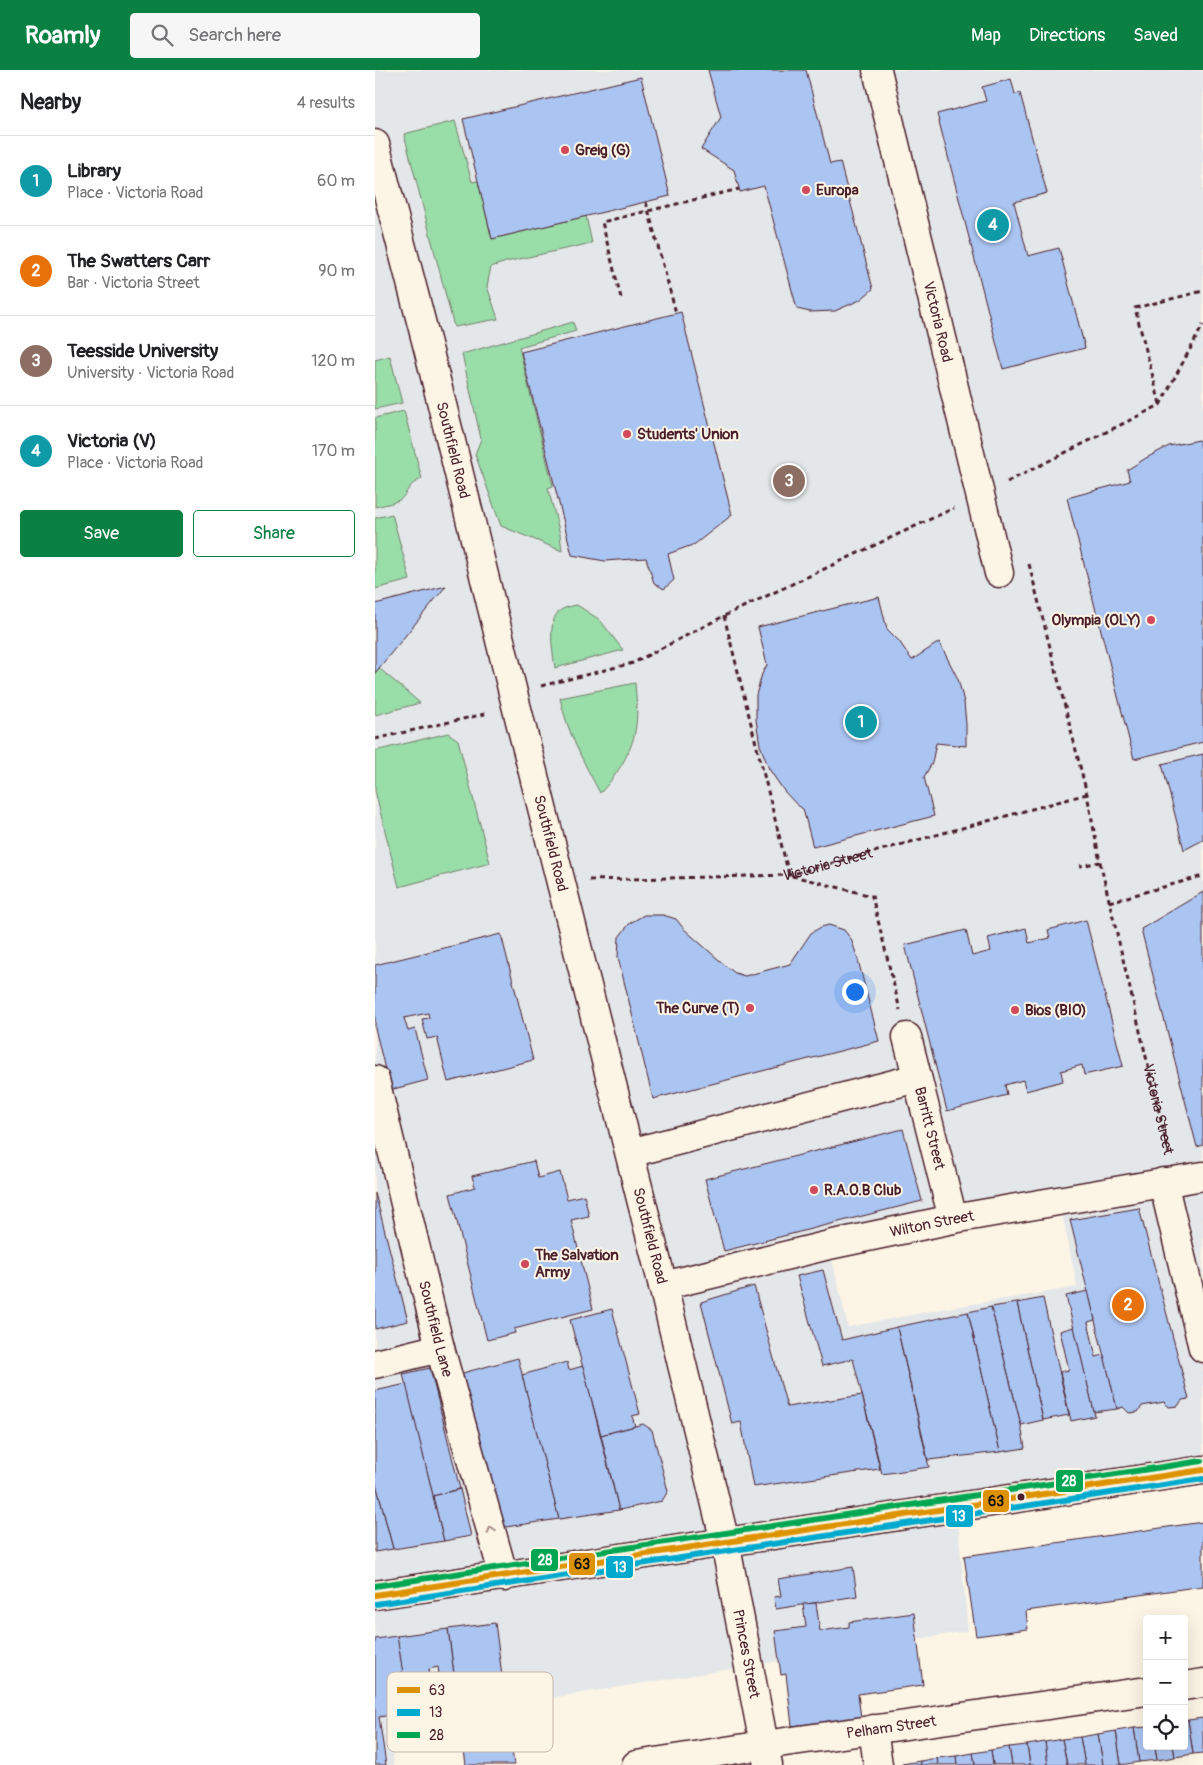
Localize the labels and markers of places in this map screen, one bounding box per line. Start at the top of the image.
place label: Greig (G) [575,141,631,160]
marker: Greig (G) [559,144,571,156]
place label: Europa [816,181,859,200]
marker: Europa [800,184,812,196]
pin: 4 [977,206,1009,244]
place label: Students' Union [637,425,739,444]
marker: Students' Union [621,428,633,440]
pin: 3 [773,462,805,500]
place label: Olympia (OLY) [1051,611,1141,630]
marker: Olympia (OLY) [1145,614,1157,626]
pin: 1 [845,703,877,741]
place label: The Curve (T) [655,999,740,1018]
place label: Bios (BIO) [1025,1001,1086,1020]
marker: The Curve (T) [744,1002,756,1014]
marker: Bios (BIO) [1009,1004,1021,1016]
place label: R.A.O.B Club [824,1181,901,1200]
marker: R.A.O.B Club [808,1184,820,1196]
place label: The Salvation Army [534,1246,619,1282]
marker: The Salvation Army [519,1258,531,1270]
pin: 2 [1112,1286,1144,1324]
unlabelled marker [1016,1492,1026,1502]

